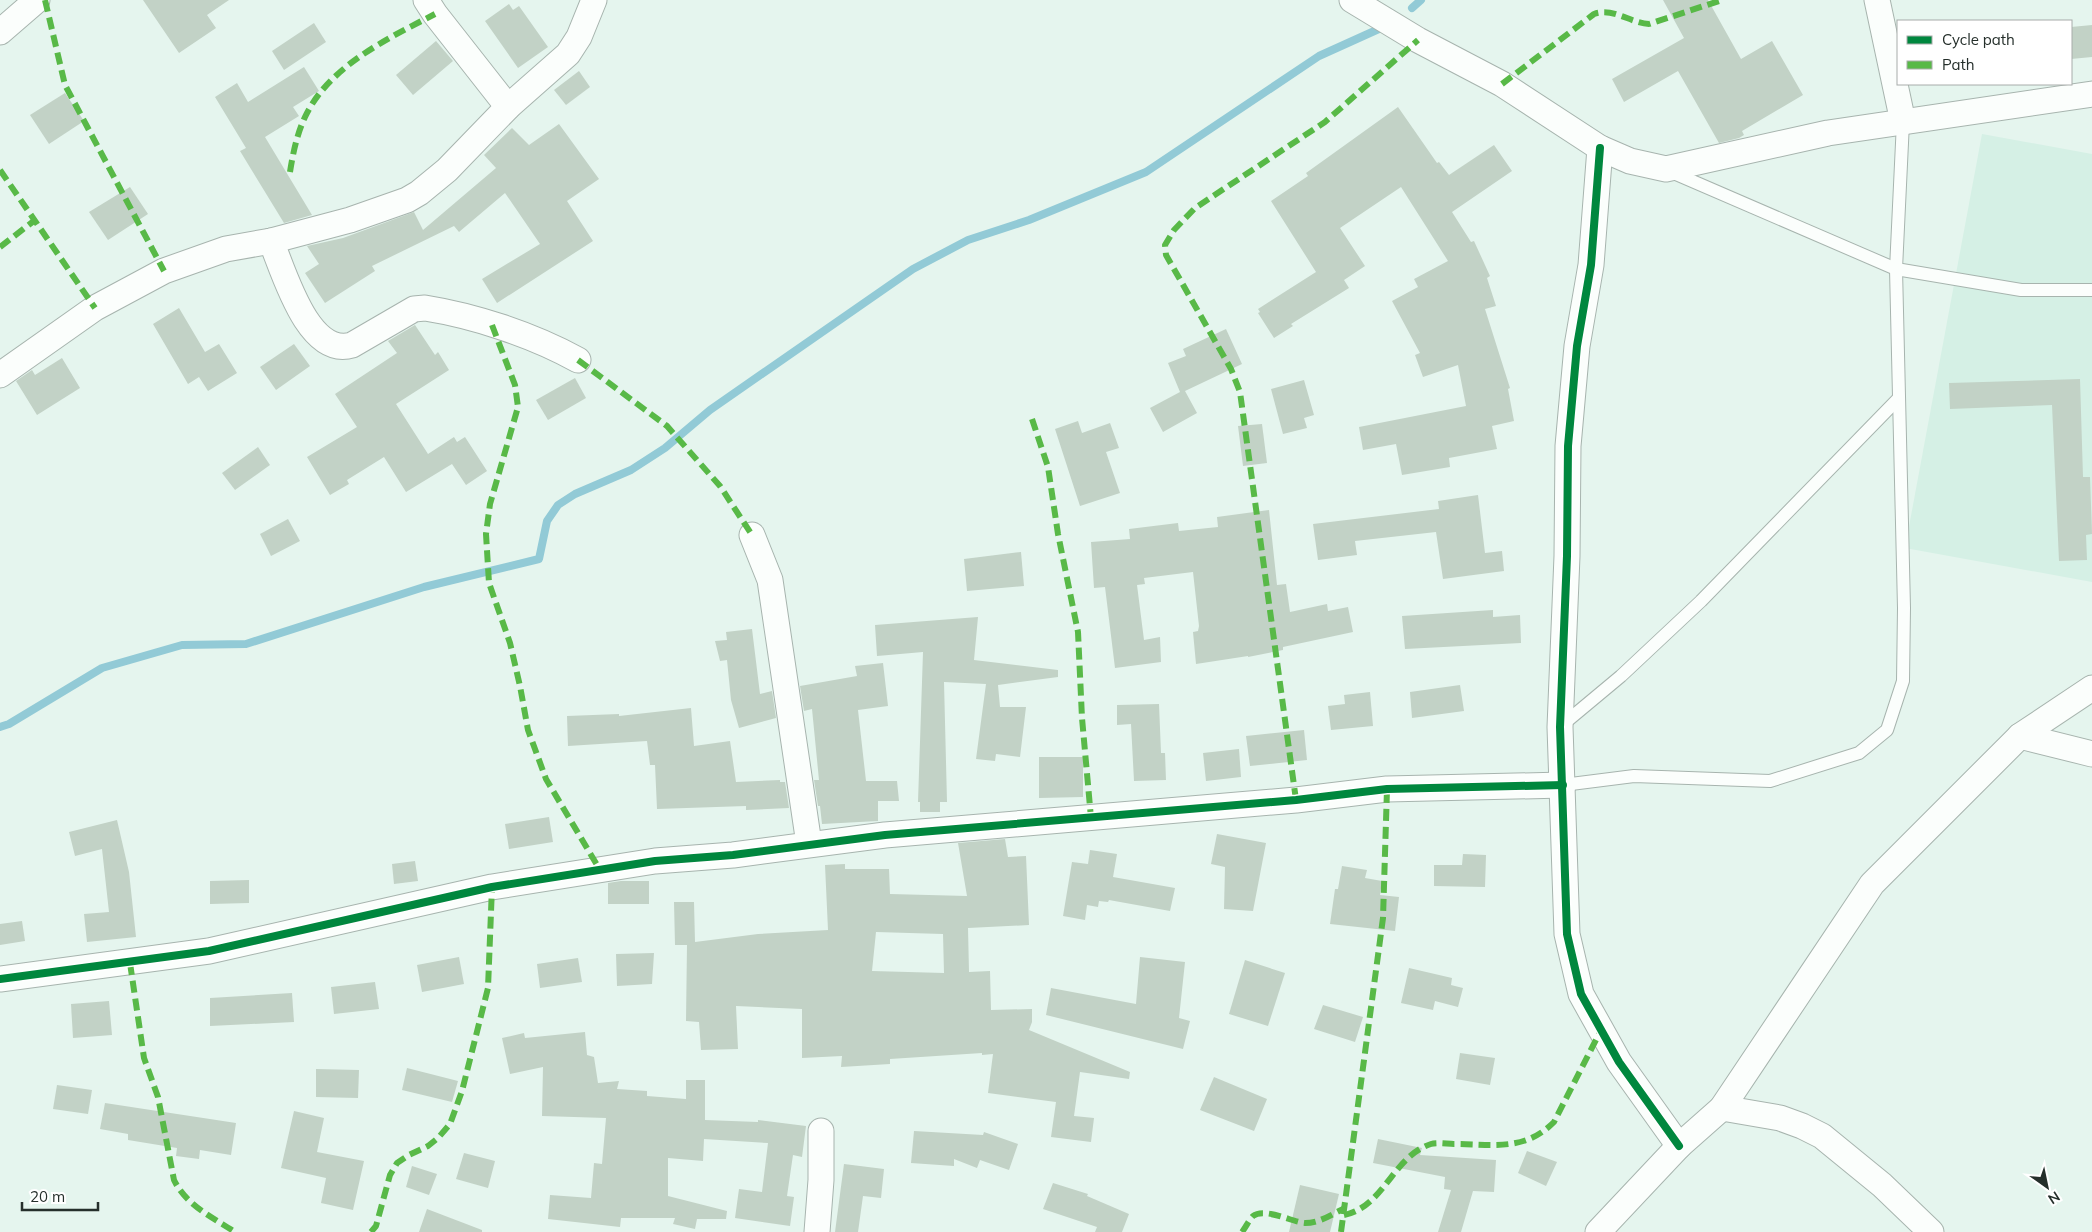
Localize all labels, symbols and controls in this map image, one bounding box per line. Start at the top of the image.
legend [1897,20,2072,85]
text: Cycle path [1942,30,2015,49]
text: Path [1942,55,1974,74]
north arrow [2022,1162,2072,1212]
scale bar [22,1180,99,1212]
text: 20 m [30,1187,65,1206]
text: N [2045,1187,2063,1208]

